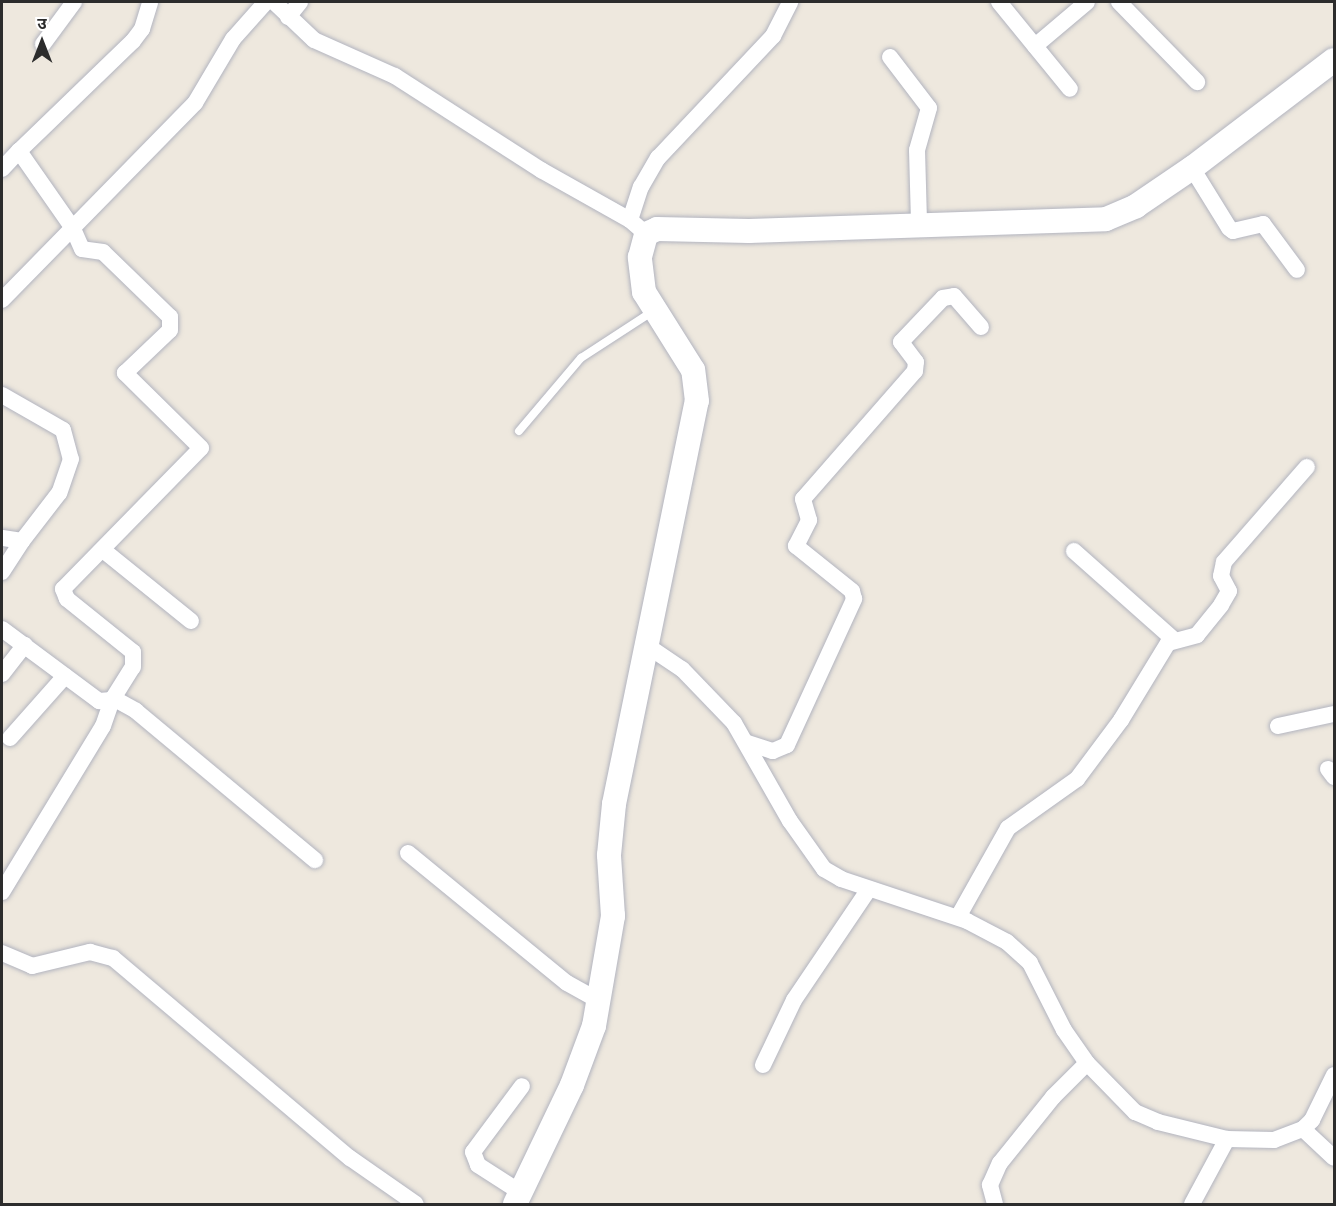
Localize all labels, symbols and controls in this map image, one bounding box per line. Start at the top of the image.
north arrow [12,12,72,72]
text: उ [37,14,47,34]

